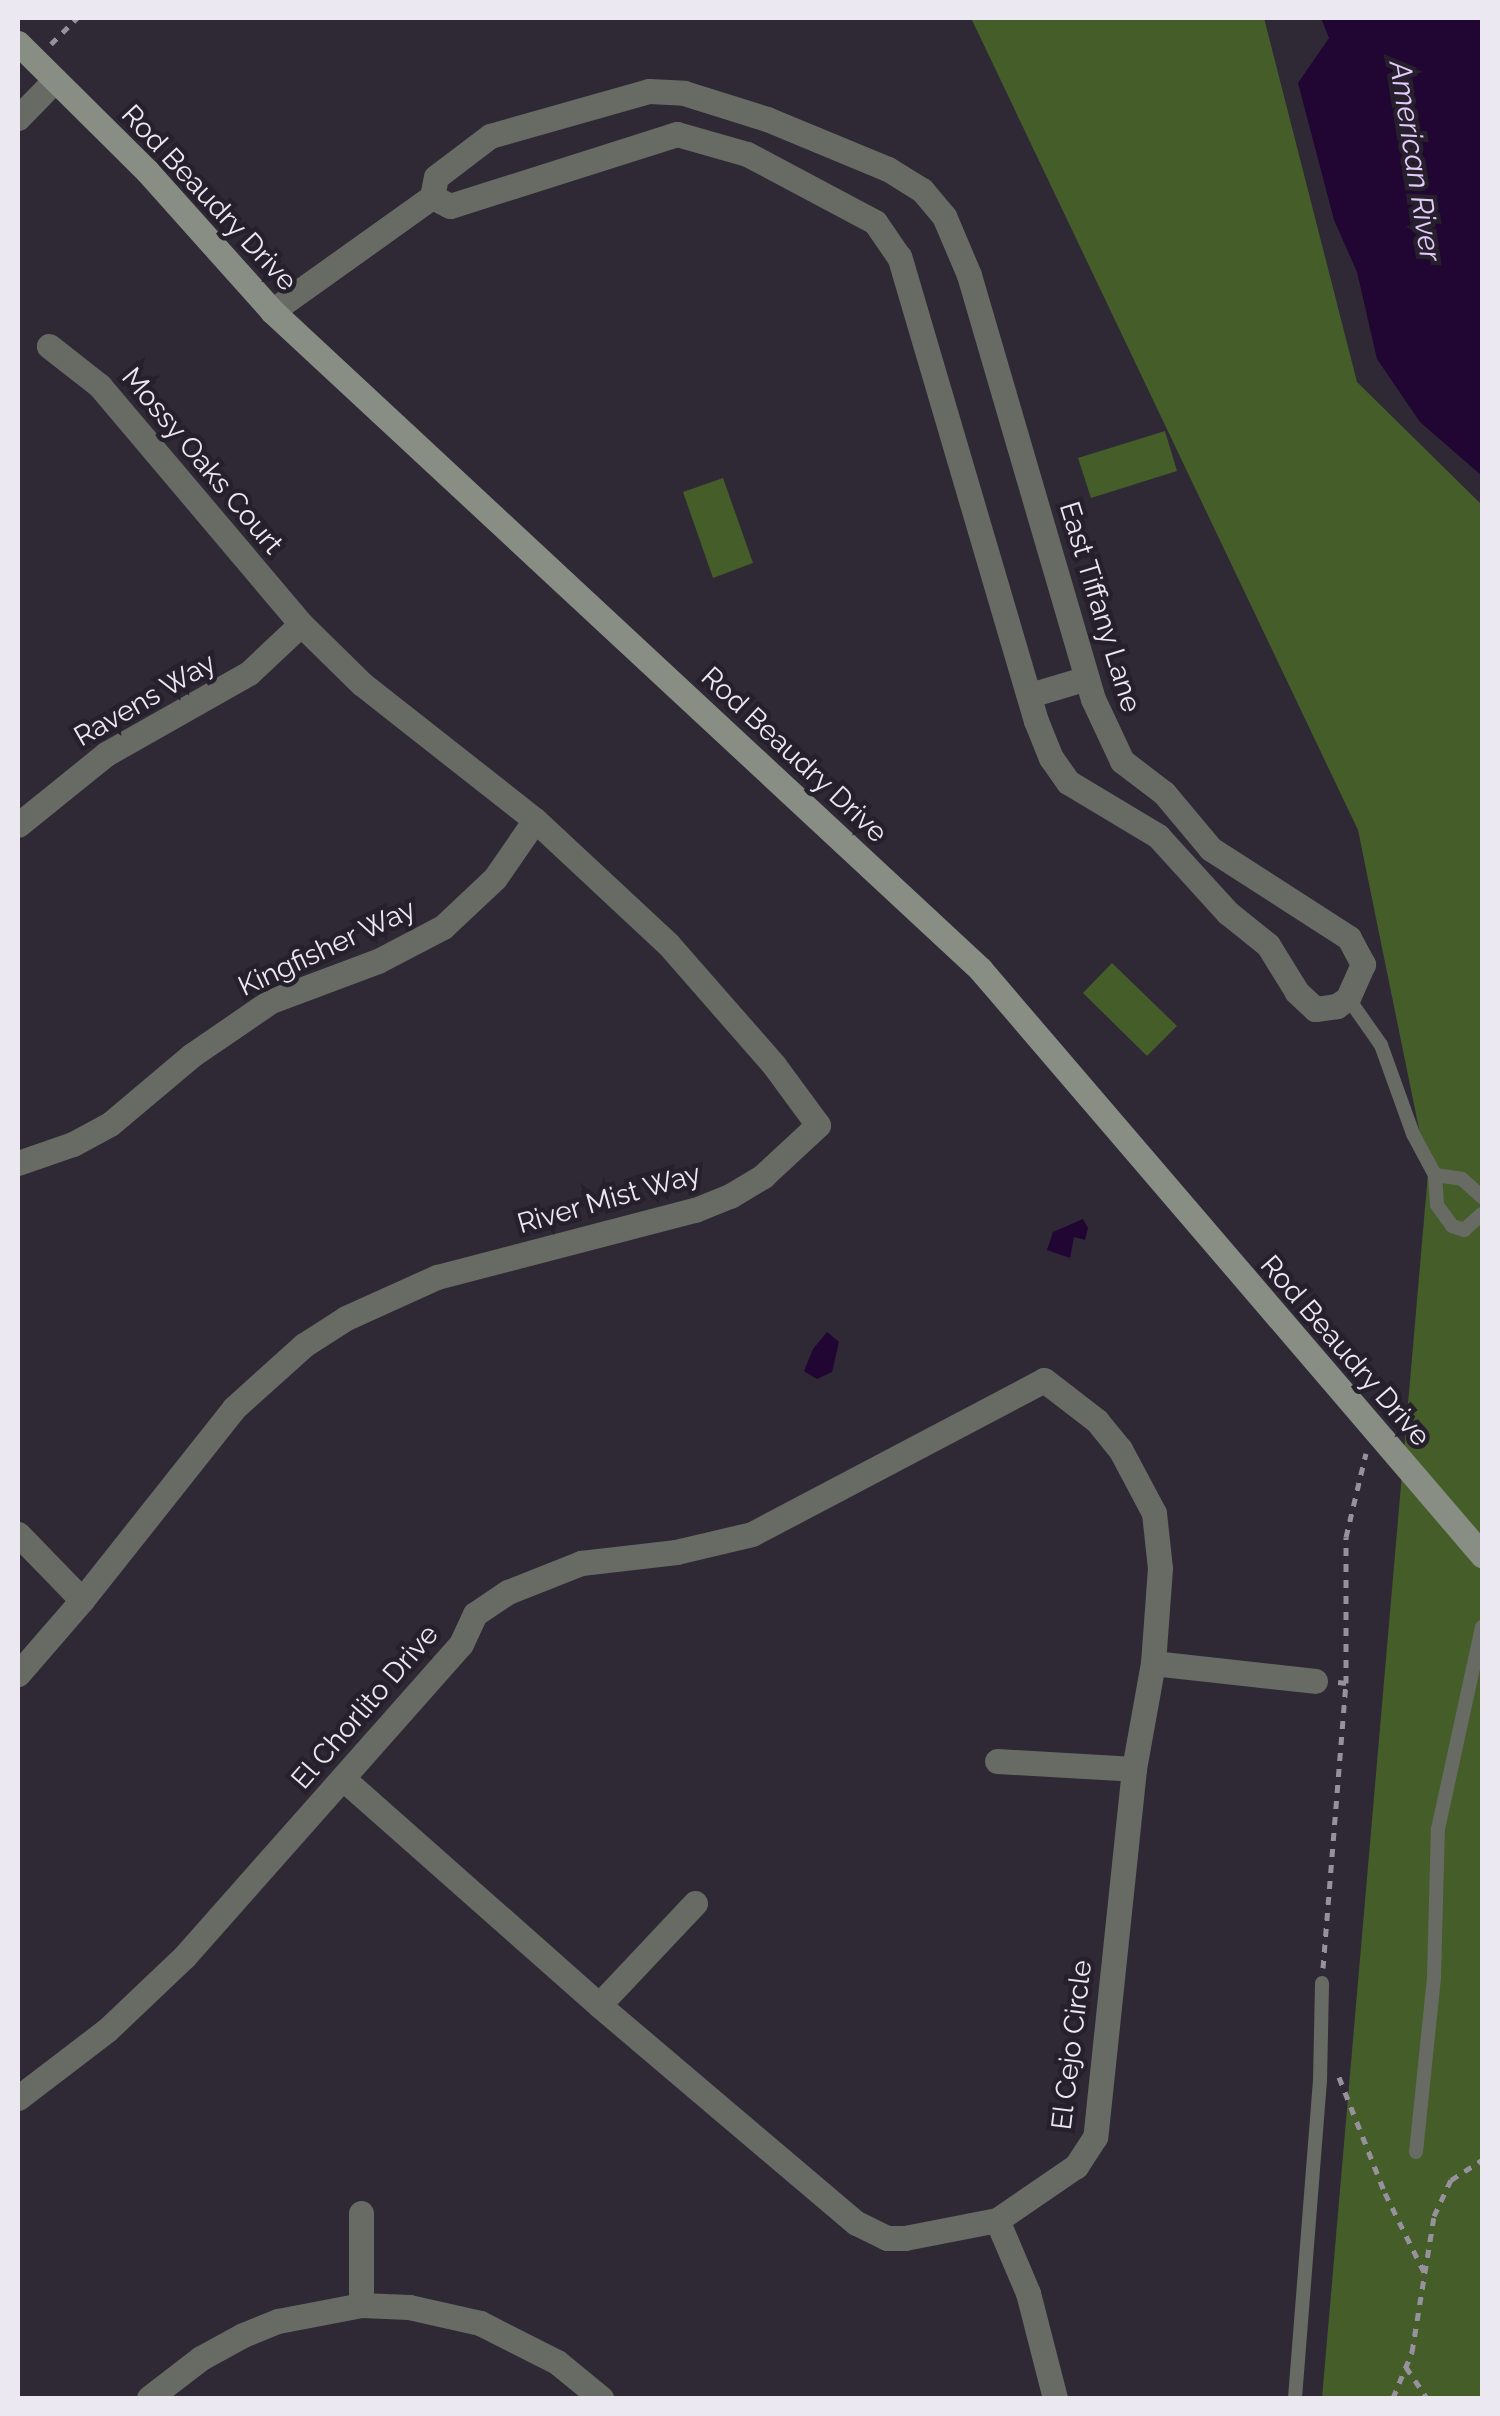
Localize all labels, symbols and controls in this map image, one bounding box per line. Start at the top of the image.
water label: American River [1381,58,1449,264]
street label: Rod Beaudry Drive [114,98,304,298]
street label: Mossy Oaks Court [114,361,290,561]
street label: East Tiffany Lane [1052,497,1148,717]
street label: Ravens Way [68,646,222,754]
street label: Rod Beaudry Drive [694,660,894,850]
street label: Kingfisher Way [232,892,422,1004]
street label: River Mist Way [513,1157,705,1241]
street label: Rod Beaudry Drive [1253,1249,1437,1453]
street label: El Chorlito Drive [284,1618,446,1796]
street label: El Cejo Circle [1045,1958,1099,2132]

